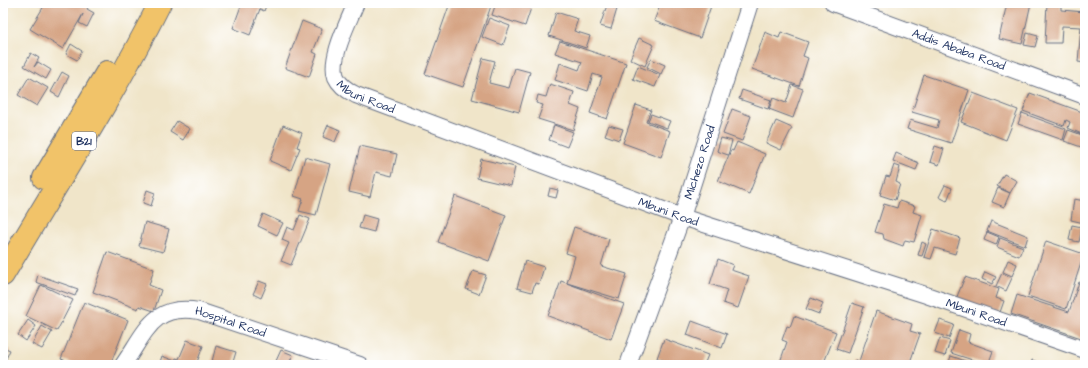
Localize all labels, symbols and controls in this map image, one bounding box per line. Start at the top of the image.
street label: Addis Ababa Road [909,25,1008,75]
street label: Mbuni Road [332,76,397,118]
street label: Michezo Road [680,123,720,202]
road number: B21 [72,132,96,150]
street label: Mbuni Road [636,193,701,231]
street label: Mbuni Road [944,295,1009,331]
street label: Hospital Road [194,302,268,342]

